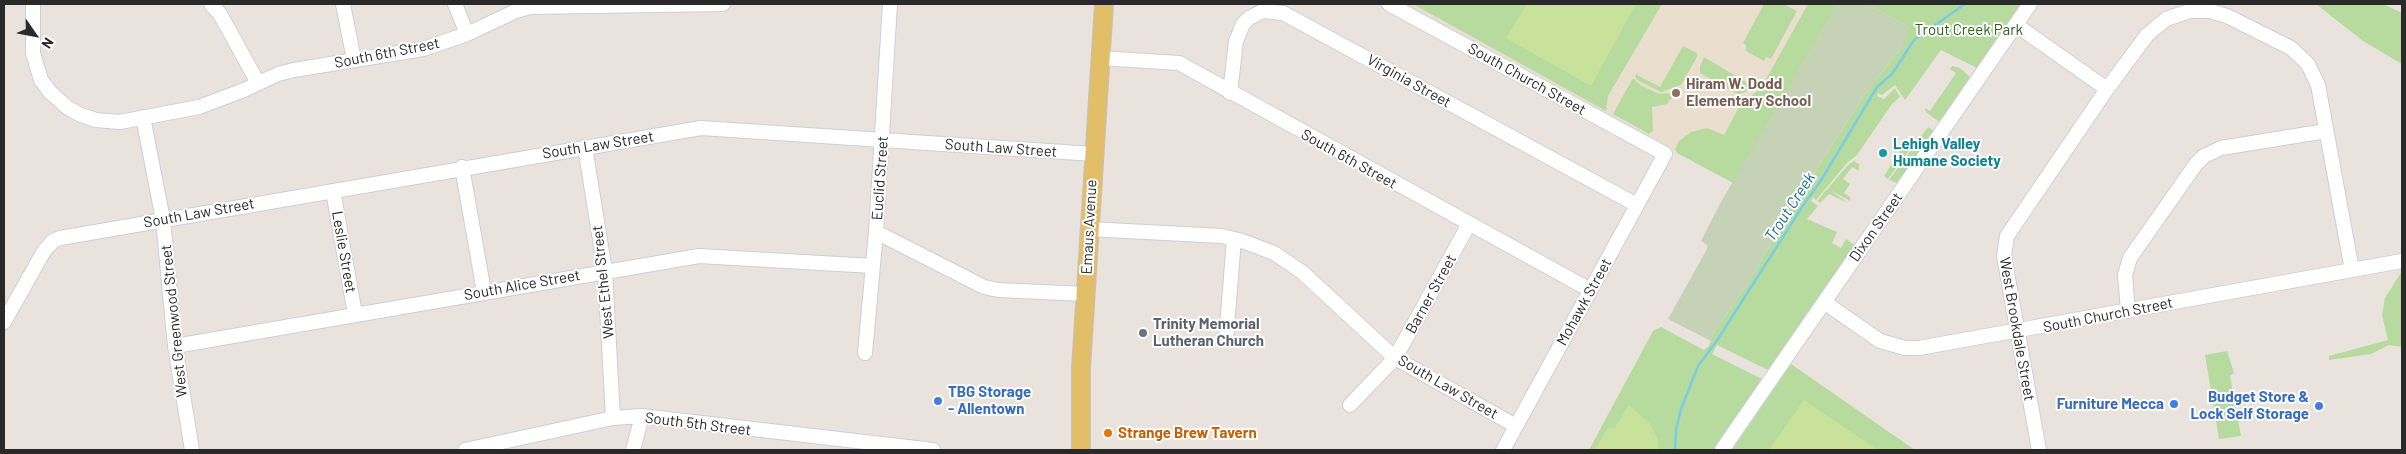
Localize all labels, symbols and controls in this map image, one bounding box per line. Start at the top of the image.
north arrow [10,10,60,60]
park label: Trout Creek Park [1915,21,2023,39]
street label: South 6th Street [333,34,441,72]
text: N [38,35,58,52]
street label: South Church Street [1465,39,1589,119]
street label: Virginia Street [1364,51,1454,111]
place label: Hiram W. Dodd Elementary School [1686,75,1811,110]
marker: Hiram W. Dodd Elementary School [1670,87,1682,99]
street label: South 6th Street [1298,125,1400,193]
street label: South Law Street [541,127,655,163]
street label: Euclid Street [868,135,892,221]
street label: South Law Street [944,135,1058,161]
place label: Lehigh Valley Humane Society [1893,135,2001,170]
marker: Lehigh Valley Humane Society [1877,147,1889,159]
water label: Trout Creek [1761,169,1819,245]
street label: Emaus Avenue [1078,179,1100,275]
street label: Dixon Street [1846,189,1906,265]
street label: South Law Street [142,194,256,232]
street label: Leslie Street [328,210,360,294]
street label: West Ethel Street [588,224,618,340]
street label: West Greenwood Street [157,244,191,398]
street label: Barner Street [1402,251,1460,337]
street label: Mohawk Street [1553,255,1615,349]
street label: West Brookdale Street [1995,256,2039,402]
street label: South Alice Street [463,266,581,304]
street label: South Church Street [2042,294,2174,336]
place label: Trinity Memorial Lutheran Church [1153,315,1264,350]
marker: Trinity Memorial Lutheran Church [1137,327,1149,339]
street label: South Law Street [1395,351,1501,423]
place label: TBG Storage - Allentown [948,383,1031,418]
place label: Budget Store & Lock Self Storage [2190,388,2309,423]
marker: TBG Storage - Allentown [932,395,944,407]
place label: Furniture Mecca [2057,395,2164,413]
marker: Furniture Mecca [2168,398,2180,410]
marker: Budget Store & Lock Self Storage [2313,400,2325,412]
street label: South 5th Street [644,409,752,439]
place label: Strange Brew Tavern [1118,424,1257,442]
marker: Strange Brew Tavern [1102,427,1114,439]

